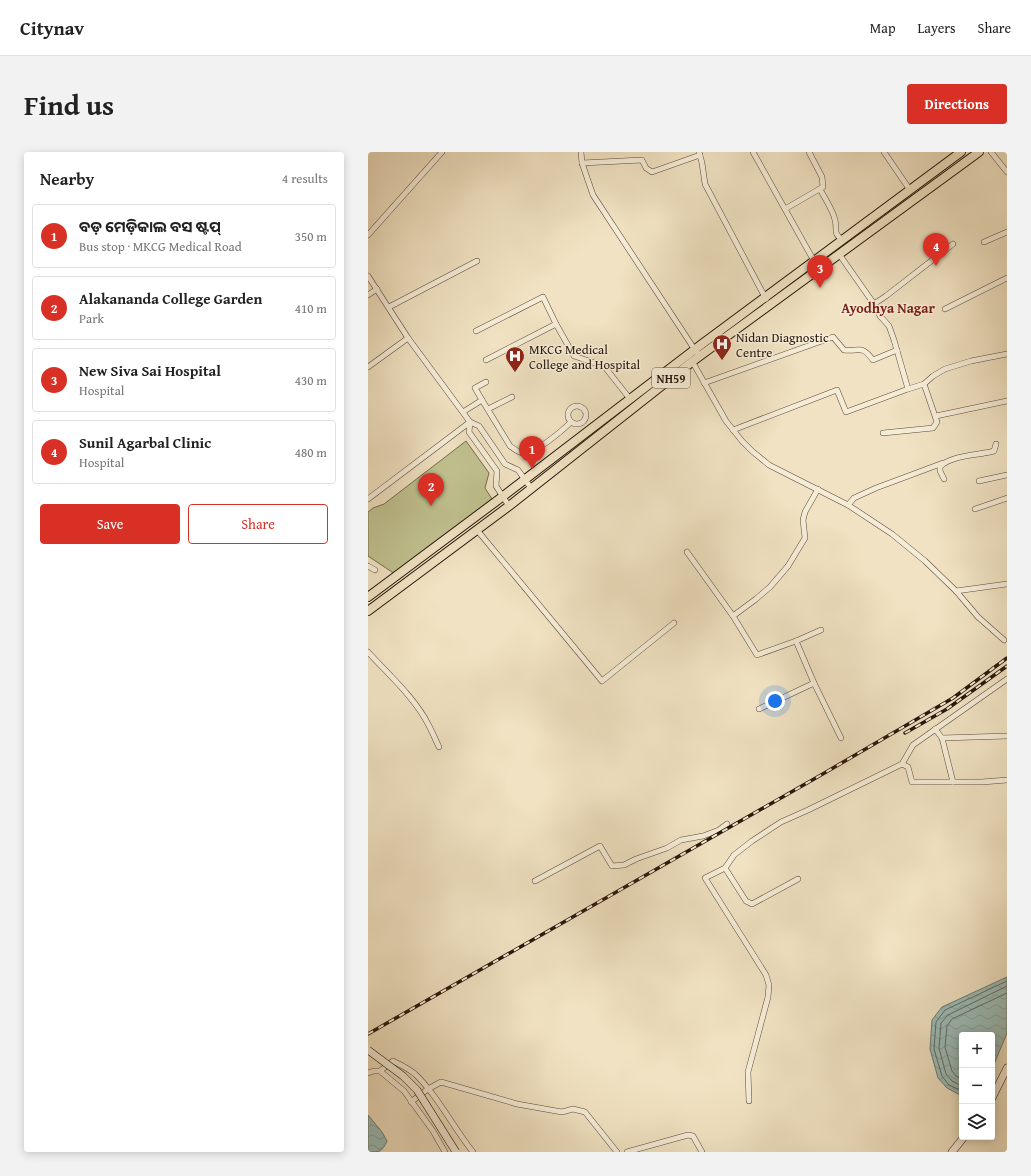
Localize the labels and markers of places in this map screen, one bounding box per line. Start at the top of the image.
pin: 4 [923,233,949,266]
pin: 3 [807,255,833,288]
place label: Nidan Diagnostic Centre [736,328,829,362]
hospital icon: Nidan Diagnostic Centre [711,333,733,361]
place label: MKCG Medical College and Hospital [529,340,641,374]
hospital icon: MKCG Medical College and Hospital [504,345,526,373]
pin: 1 [519,436,545,469]
pin: 2 [418,473,444,506]

